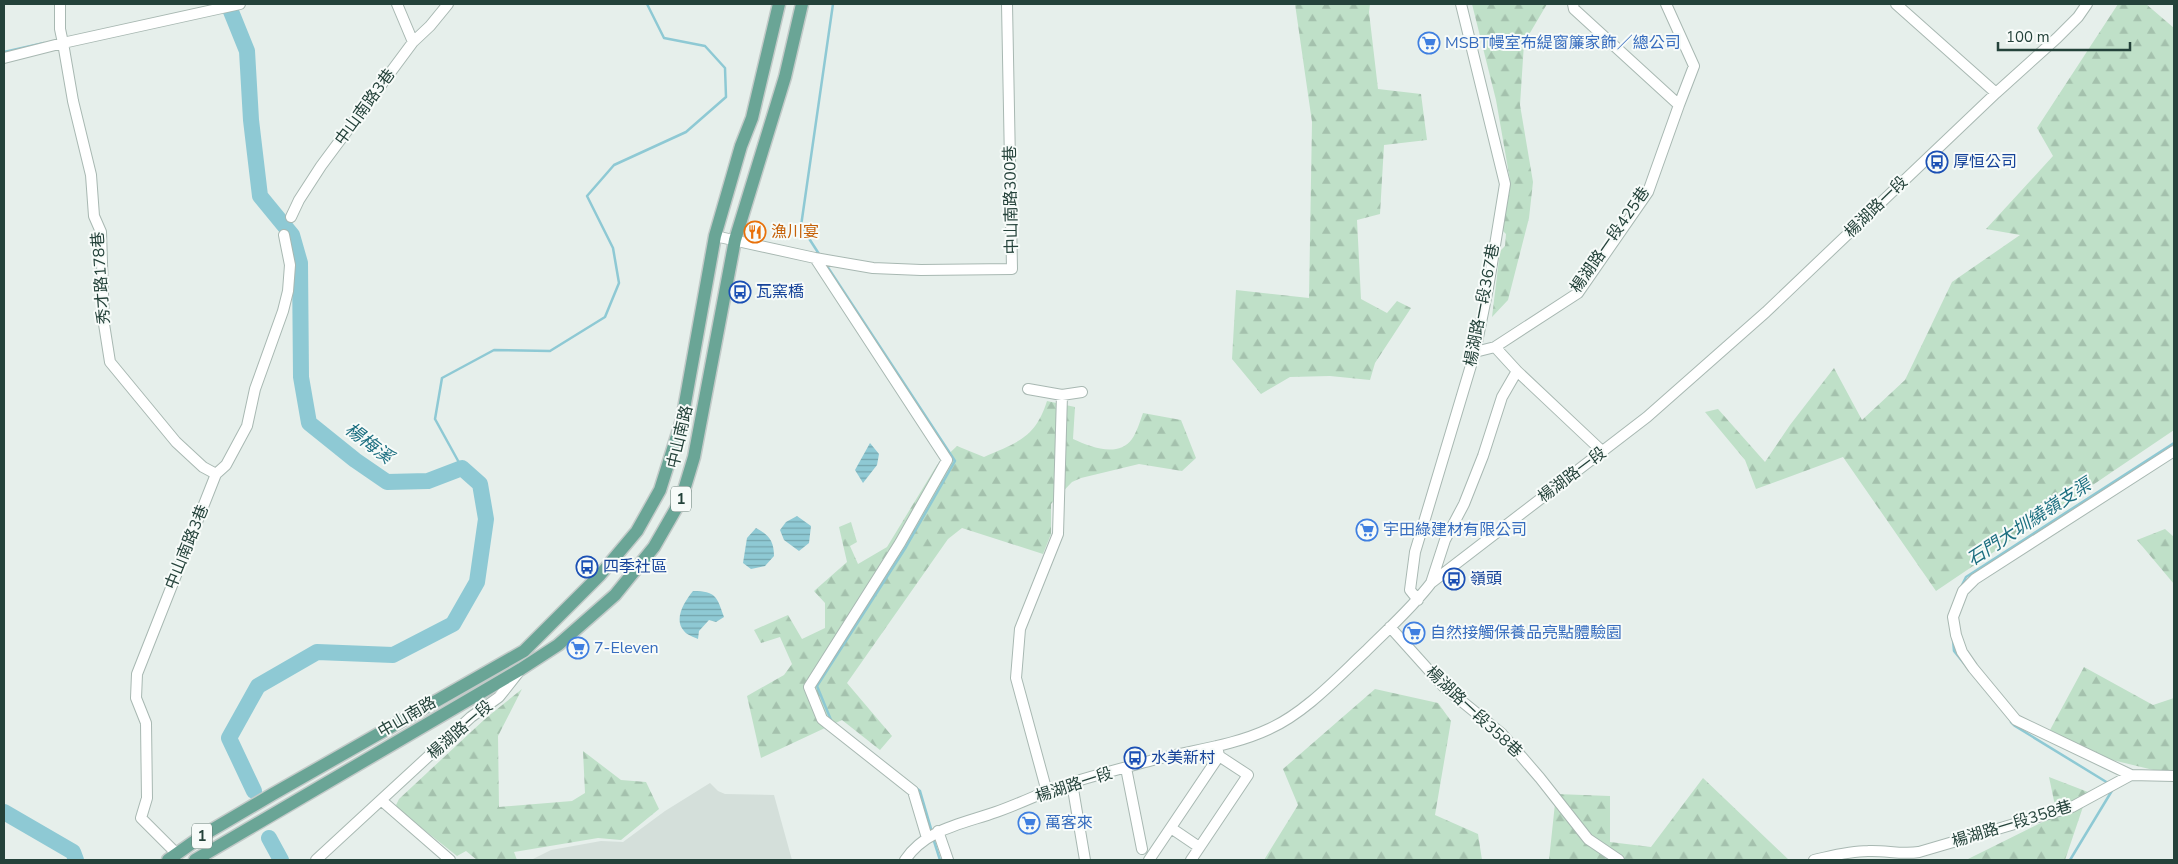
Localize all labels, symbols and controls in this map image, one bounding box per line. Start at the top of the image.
scale bar [1998,20,2130,52]
text: 100 m [2006,27,2050,47]
supermarket icon: MSBT幔室布緹窗簾家飾／總公司 [1417,31,1441,55]
place label: MSBT幔室布緹窗簾家飾／總公司 [1445,32,1681,54]
street label: 中山南路3巷 [330,64,400,150]
street label: 中山南路300巷 [999,145,1023,255]
bus stop icon: 厚恒公司 [1925,150,1949,174]
place label: 厚恒公司 [1953,151,2017,173]
street label: 楊湖路一段 [1840,171,1912,243]
street label: 楊湖路一段425巷 [1565,183,1655,297]
restaurant icon: 漁川宴 [743,220,767,244]
place label: 漁川宴 [771,221,819,243]
street label: 秀才路178巷 [87,231,115,325]
street label: 楊湖路一段367巷 [1459,242,1505,368]
bus stop icon: 瓦窯橋 [728,280,752,304]
place label: 瓦窯橋 [756,281,804,303]
street label: 中山南路 [662,403,698,471]
water label: 楊梅溪 [340,417,400,471]
street label: 楊湖路一段 [1533,442,1611,508]
water label: 石門大圳繞嶺支渠 [1962,471,2098,571]
road number: 1 [671,486,691,512]
street label: 中山南路3巷 [160,501,214,593]
supermarket icon: 宇田綠建材有限公司 [1355,518,1379,542]
place label: 宇田綠建材有限公司 [1383,519,1527,541]
bus stop icon: 四季社區 [575,555,599,579]
place label: 四季社區 [603,556,667,578]
bus stop icon: 嶺頭 [1442,567,1466,591]
place label: 嶺頭 [1470,568,1502,590]
supermarket icon: 自然接觸保養品亮點體驗園 [1402,621,1426,645]
place label: 自然接觸保養品亮點體驗園 [1430,622,1622,644]
supermarket icon: 7-Eleven [566,636,590,660]
place label: 7-Eleven [594,637,659,659]
street label: 楊湖路一段358巷 [1421,661,1527,763]
street label: 中山南路 [374,691,440,743]
street label: 楊湖路一段 [423,695,497,765]
bus stop icon: 水美新村 [1123,746,1147,770]
place label: 水美新村 [1151,747,1215,769]
street label: 楊湖路一段 [1033,762,1115,808]
street label: 楊湖路一段358巷 [1949,795,2075,853]
supermarket icon: 萬客來 [1017,811,1041,835]
place label: 萬客來 [1045,812,1093,834]
road number: 1 [192,824,212,848]

